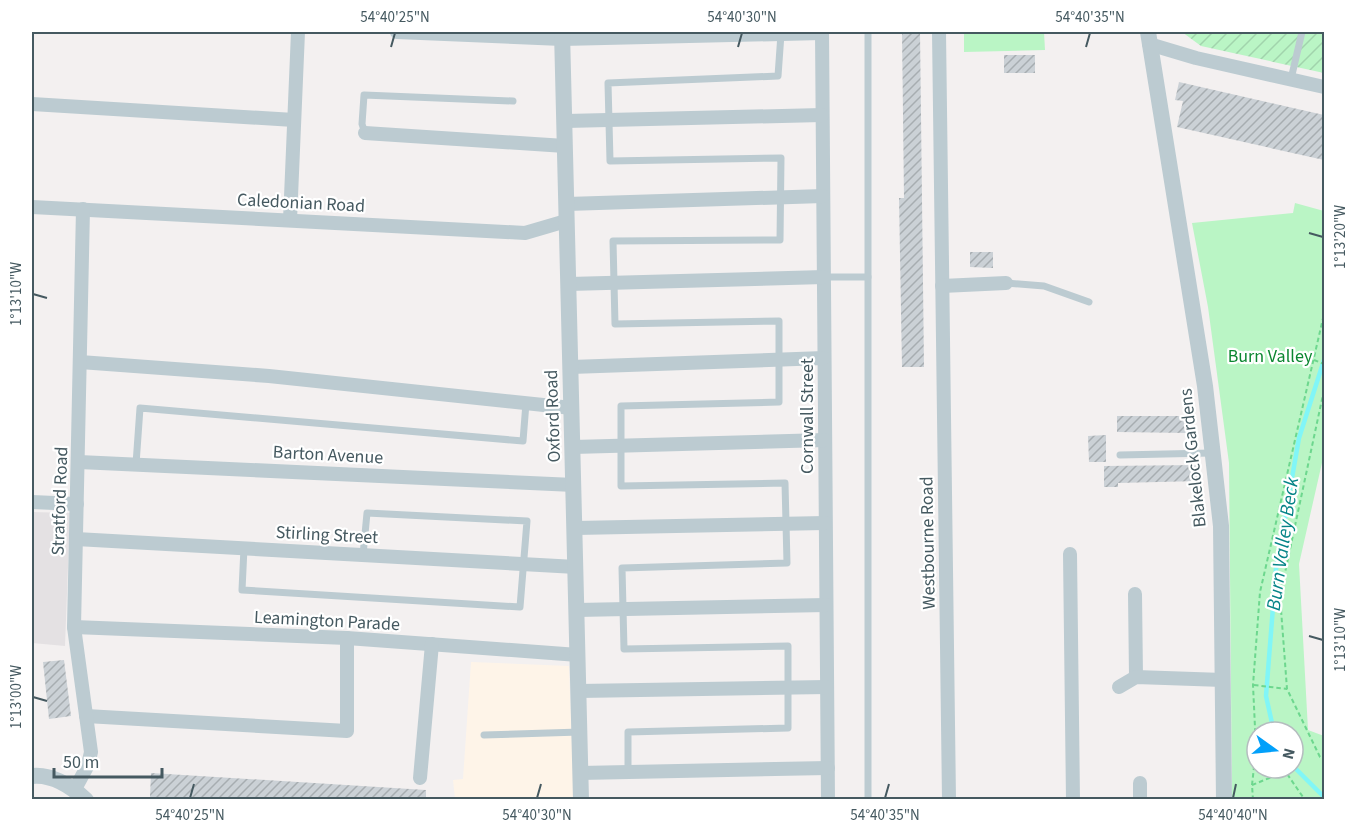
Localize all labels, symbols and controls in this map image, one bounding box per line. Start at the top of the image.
text: 54°40'25"N [360,7,430,28]
text: 54°40'30"N [707,7,777,28]
text: 54°40'35"N [1055,7,1125,28]
street label: Caledonian Road [236,187,366,219]
text: 1°13'20"W [1330,205,1351,269]
text: 1°13'10"W [6,262,27,326]
park label: Burn Valley [1228,344,1313,369]
street label: Cornwall Street [795,358,820,474]
street label: Oxford Road [539,369,567,463]
street label: Blakelock Gardens [1173,387,1213,529]
street label: Barton Avenue [272,440,384,470]
street label: Stratford Road [46,446,74,556]
water label: Burn Valley Beck [1260,475,1306,613]
street label: Westbourne Road [914,476,942,610]
street label: Stirling Street [275,520,379,550]
street label: Leamington Parade [253,605,401,637]
text: 1°13'10"W [1330,608,1351,672]
text: 1°13'00"W [6,665,27,729]
north arrow [1245,720,1305,780]
scale bar [54,741,162,779]
text: N [1277,746,1301,762]
text: 50 m [63,750,99,775]
text: 54°40'25"N [155,805,225,826]
text: 54°40'30"N [502,805,572,826]
text: 54°40'35"N [850,805,920,826]
text: 54°40'40"N [1198,805,1268,826]

